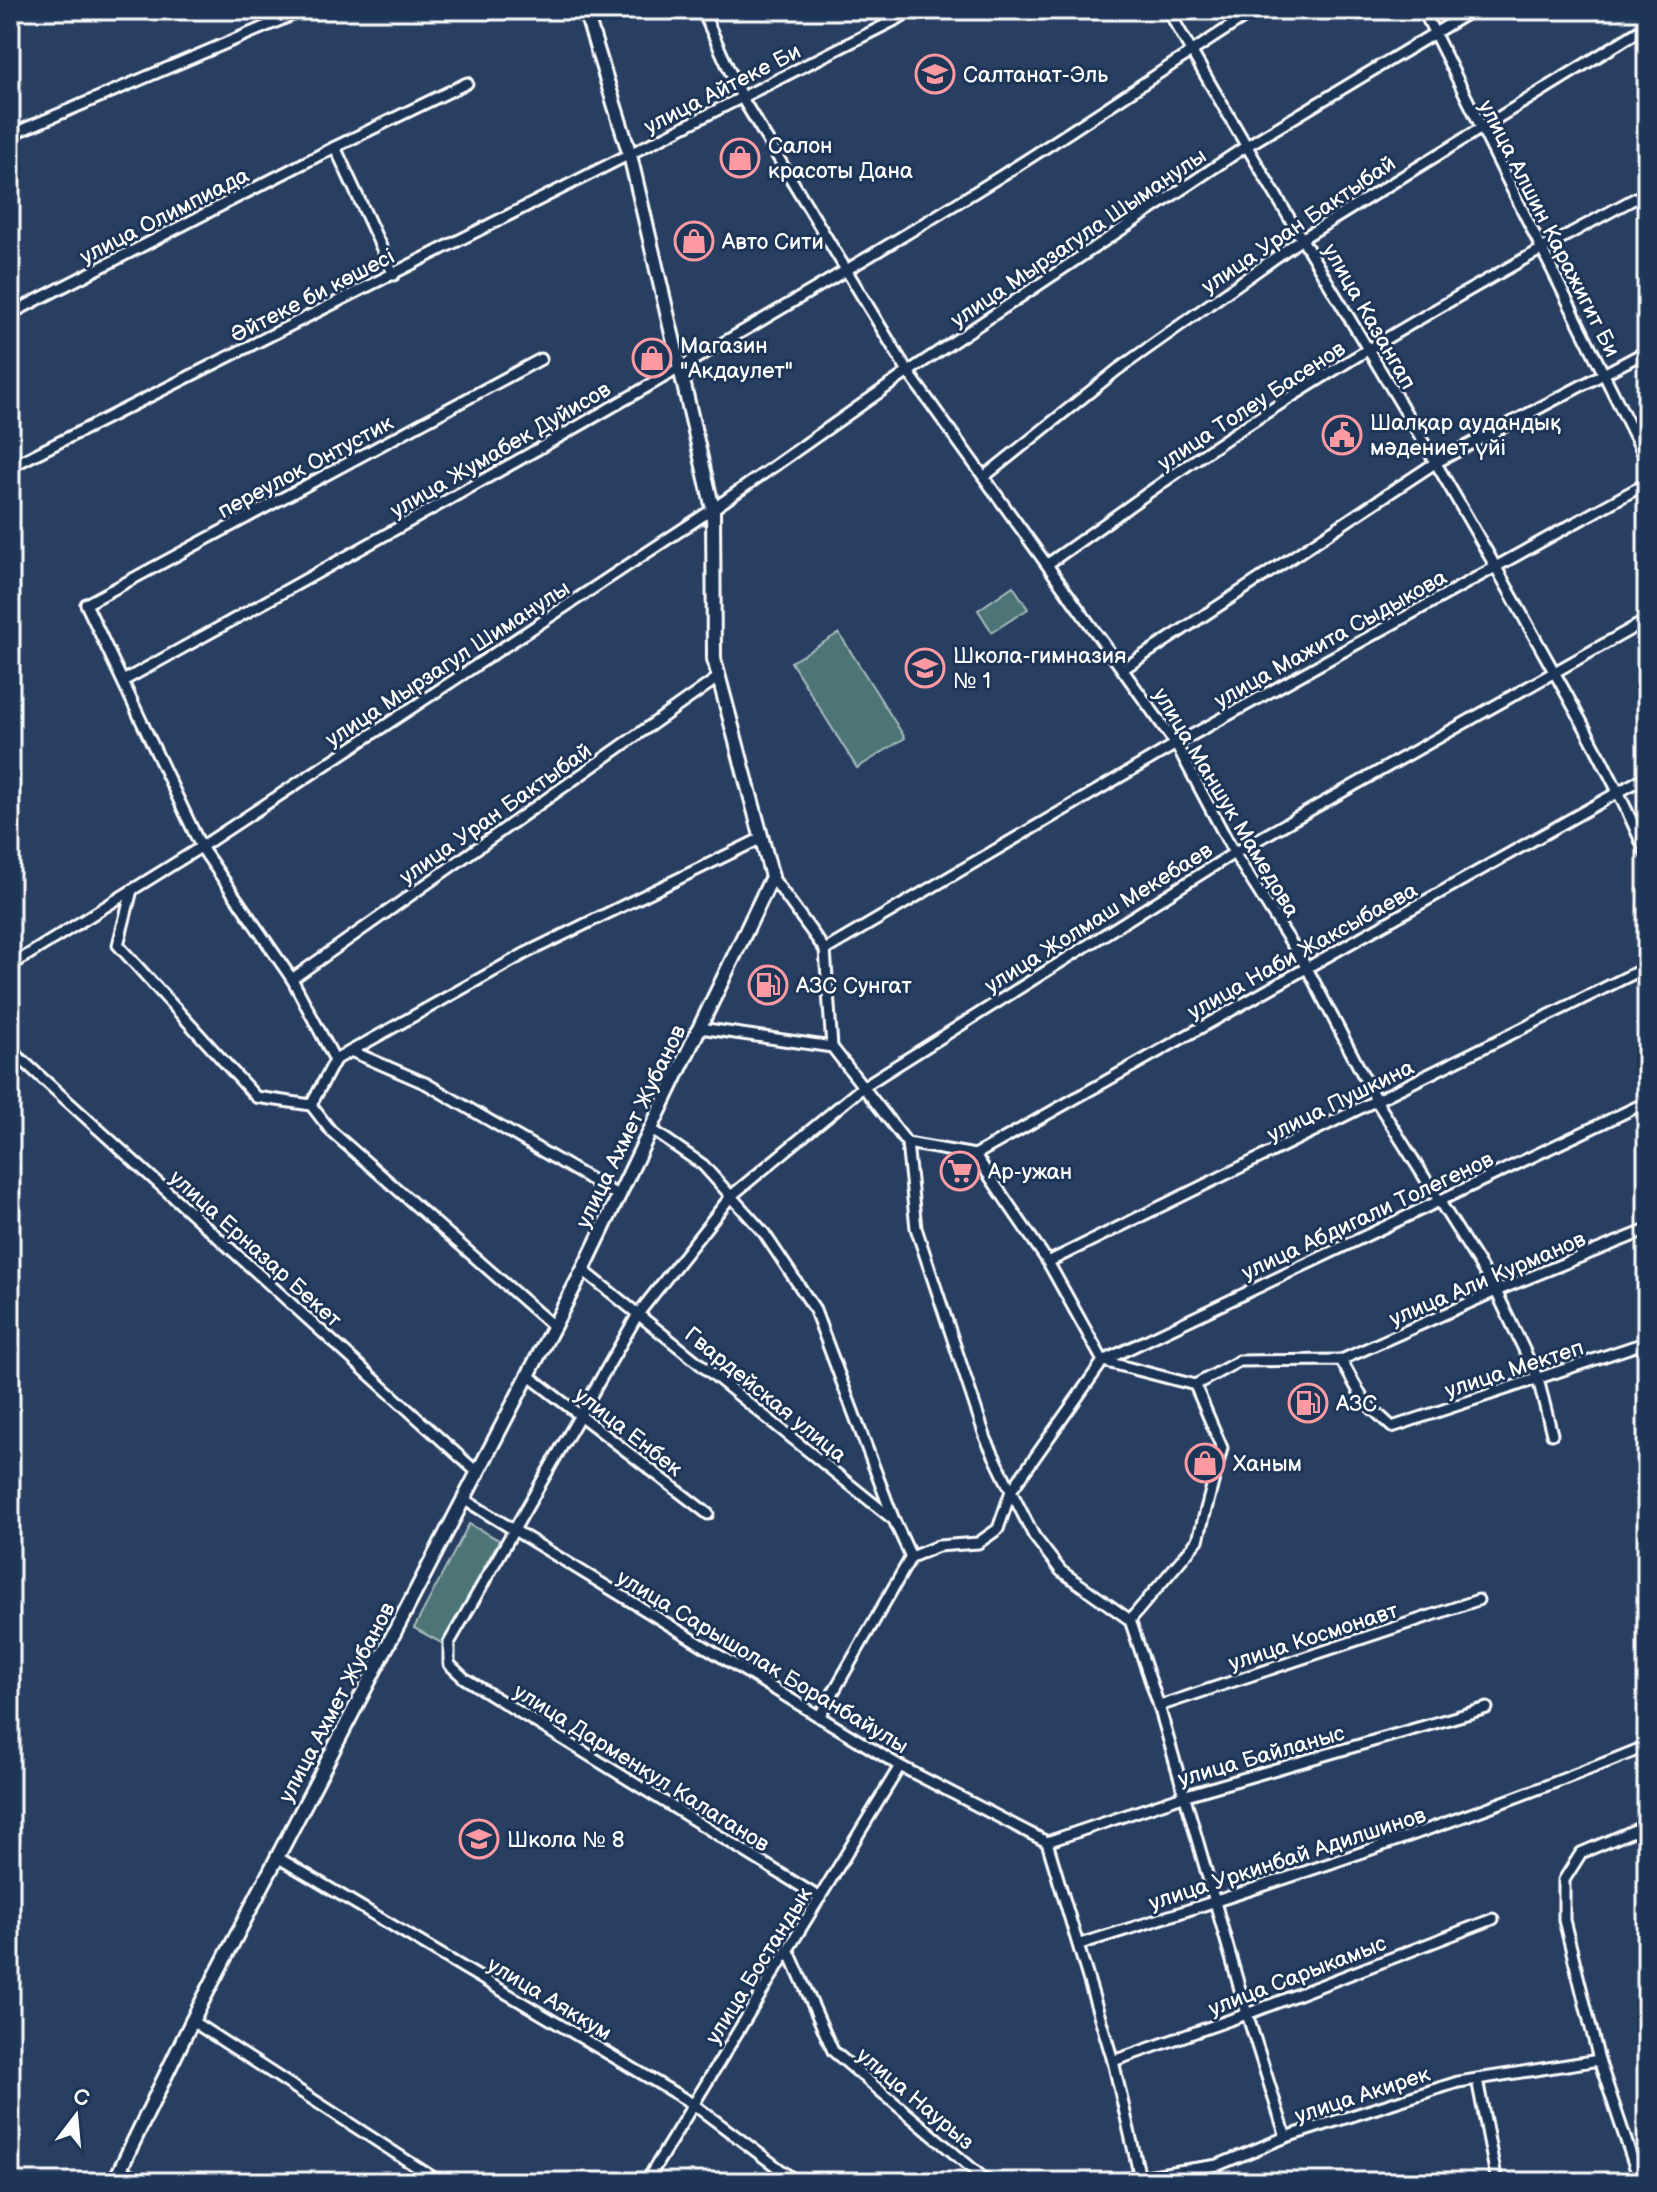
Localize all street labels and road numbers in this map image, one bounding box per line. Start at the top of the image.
street label: улица Айтеке Би [640,38,806,141]
street label: улица Алшин Каражигит Би [1472,96,1625,362]
street label: улица Мырзагула Шыманулы [946,142,1212,334]
street label: улица Уран Бактыбай [1197,150,1401,300]
street label: улица Олимпиада [76,162,254,271]
street label: улица Казангап [1316,239,1421,394]
street label: Әйтеке би көшесі [226,243,399,349]
street label: улица Толеу Басенов [1153,335,1351,477]
street label: улица Жумабек Дуйисов [386,376,616,524]
street label: переулок Онтустик [213,409,398,525]
street label: улица Мажита Сыдыкова [1210,564,1452,715]
street label: улица Мырзагул Шиманулы [321,575,575,753]
street label: улица Маншук Мамедова [1146,683,1305,922]
street label: улица Уран Бактыбай [394,738,597,891]
street label: улица Жолмаш Мекебаев [980,837,1218,1000]
street label: улица Наби Жаксыбаева [1183,877,1422,1026]
street label: улица Ахмет Жубанов [570,1020,693,1233]
street label: улица Пушкина [1263,1054,1418,1149]
street label: улица Абдигали Толегенов [1237,1146,1498,1287]
street label: улица Ерназар Бекет [163,1165,347,1334]
street label: улица Али Курманов [1385,1226,1590,1333]
street label: Гвардейская улица [679,1321,852,1469]
street label: улица Мектеп [1442,1334,1587,1405]
street label: улица Енбек [569,1382,688,1483]
street label: улица Сарышолак Боранбайулы [612,1564,913,1760]
street label: улица Космонавт [1225,1597,1402,1678]
street label: улица Ахмет Жубанов [273,1598,402,1807]
street label: улица Дарменкул Калаганов [508,1678,774,1859]
street label: улица Байланыс [1175,1720,1348,1793]
street label: улица Уркинбай Адилшинов [1146,1802,1430,1917]
street label: улица Бостандык [700,1882,819,2049]
street label: улица Сарыкамыс [1205,1930,1390,2023]
street label: улица Аяккум [482,1952,616,2047]
street label: улица Наурыз [851,2042,979,2156]
street label: улица Акирек [1291,2061,1434,2130]

